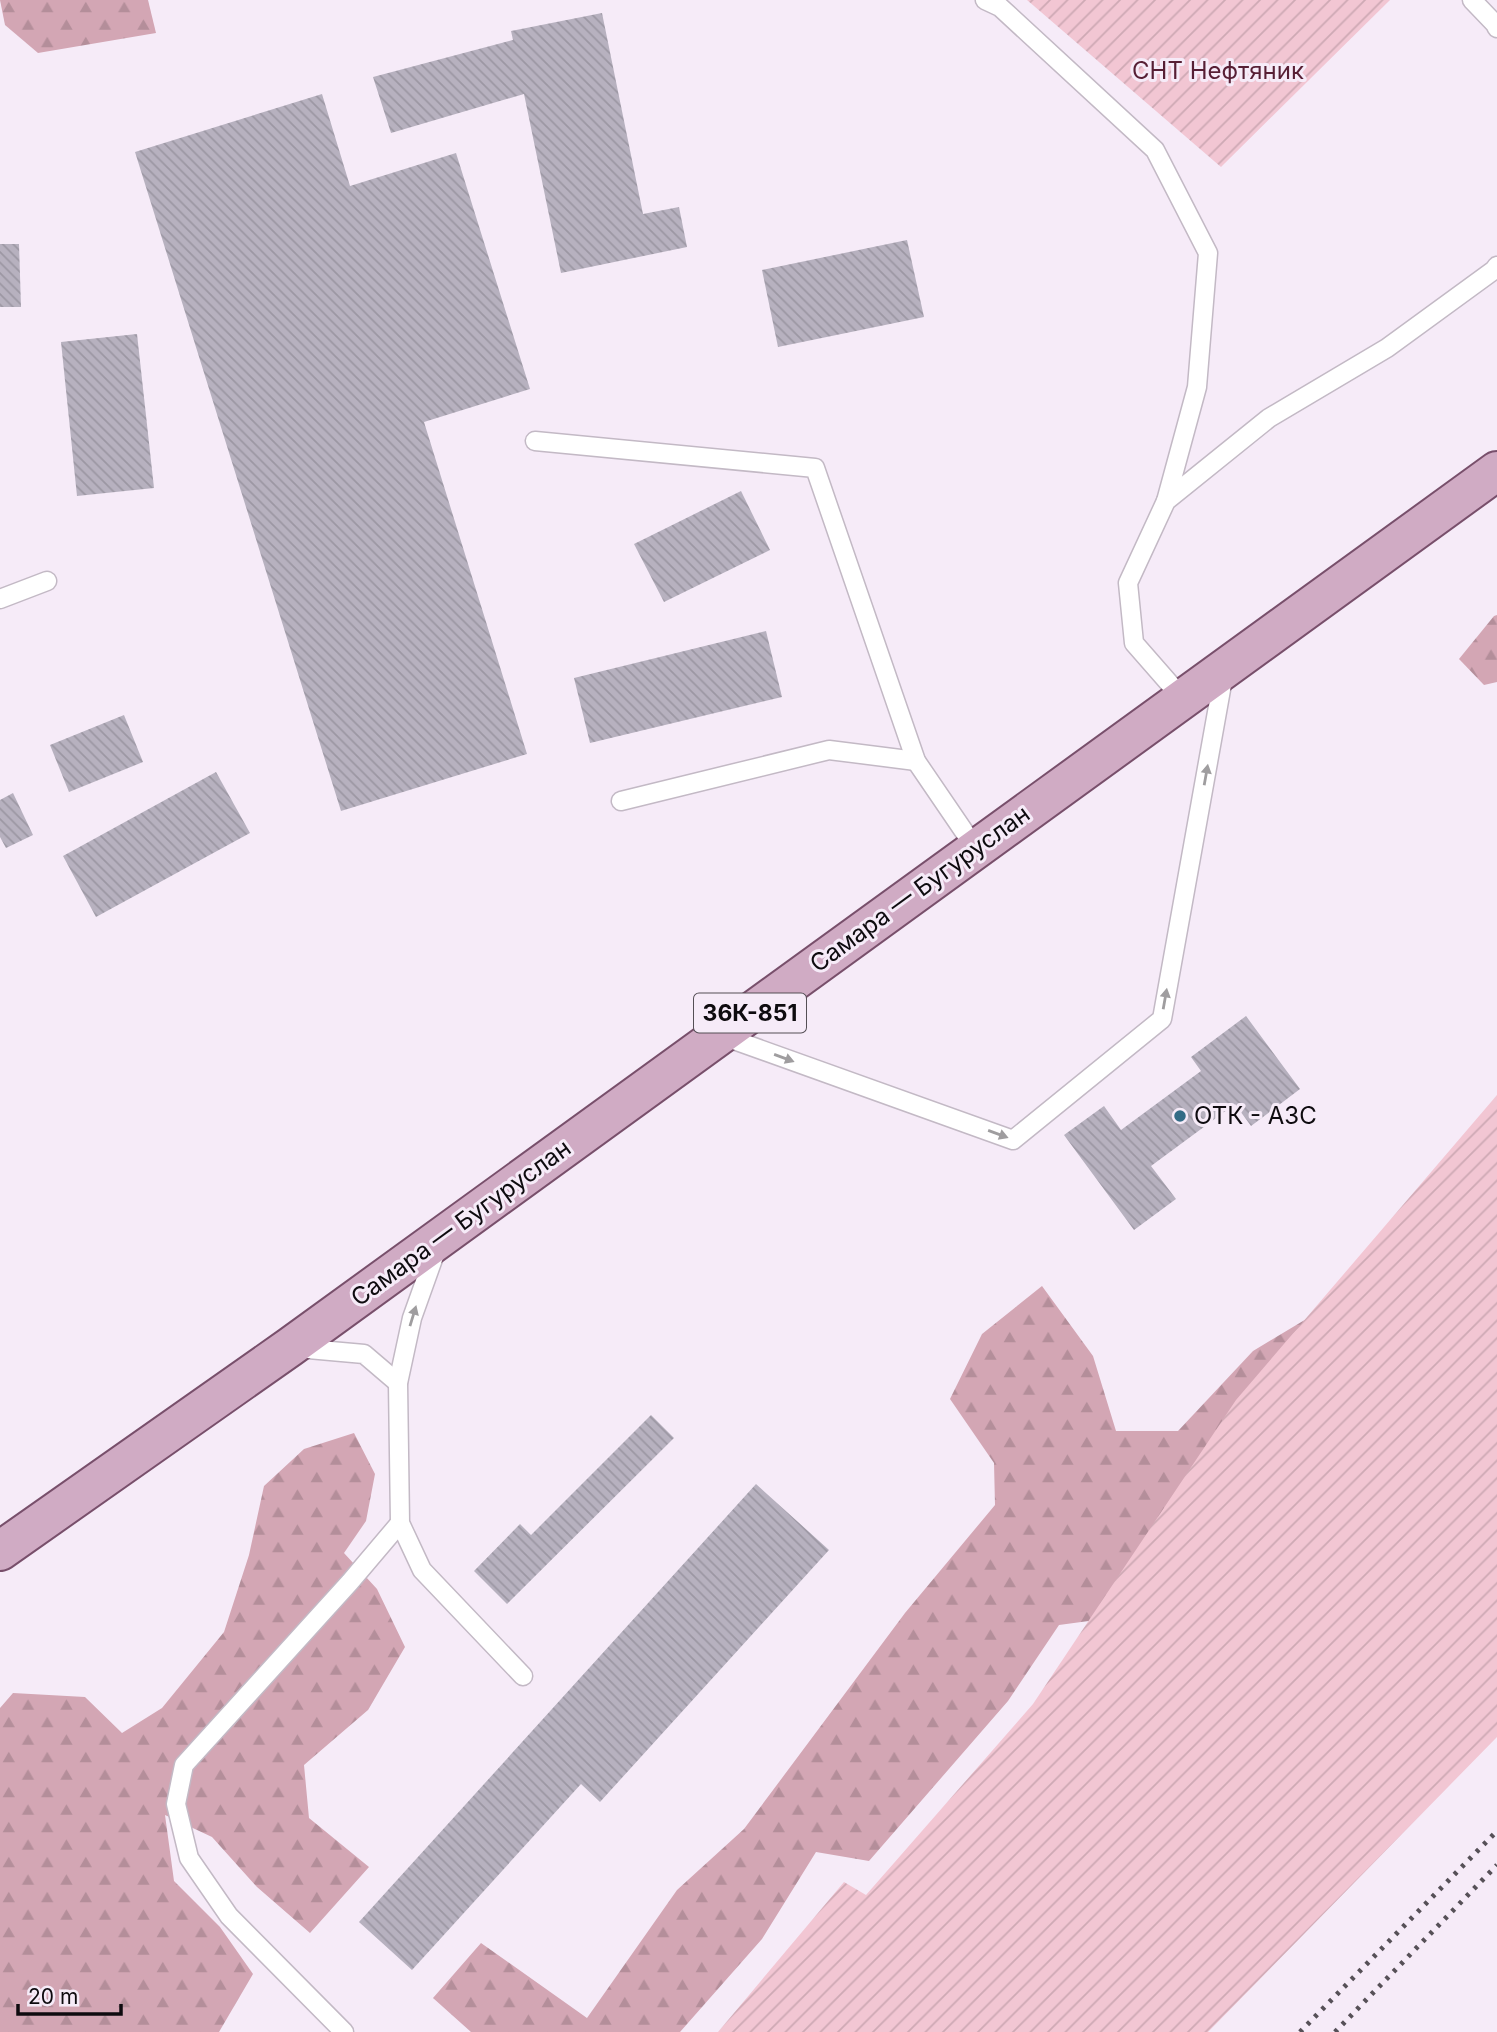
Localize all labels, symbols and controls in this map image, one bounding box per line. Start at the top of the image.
park label: СНТ Нефтяник [1132,56,1304,85]
one-way arrow [1200,764,1211,786]
street label: Самара — Бугуруслан [804,799,1035,978]
one-way arrow [1160,988,1171,1010]
road number: 36К-851 [694,994,806,1032]
one-way arrow [774,1052,795,1063]
place label: ОТК - АЗС [1194,1101,1317,1130]
marker: ОТК - АЗС [1172,1108,1188,1124]
one-way arrow [988,1129,1009,1140]
street label: Самара — Бугуруслан [345,1133,576,1312]
one-way arrow [409,1305,419,1326]
scale bar [18,1972,121,2016]
text: 20 m [28,1984,78,2009]

